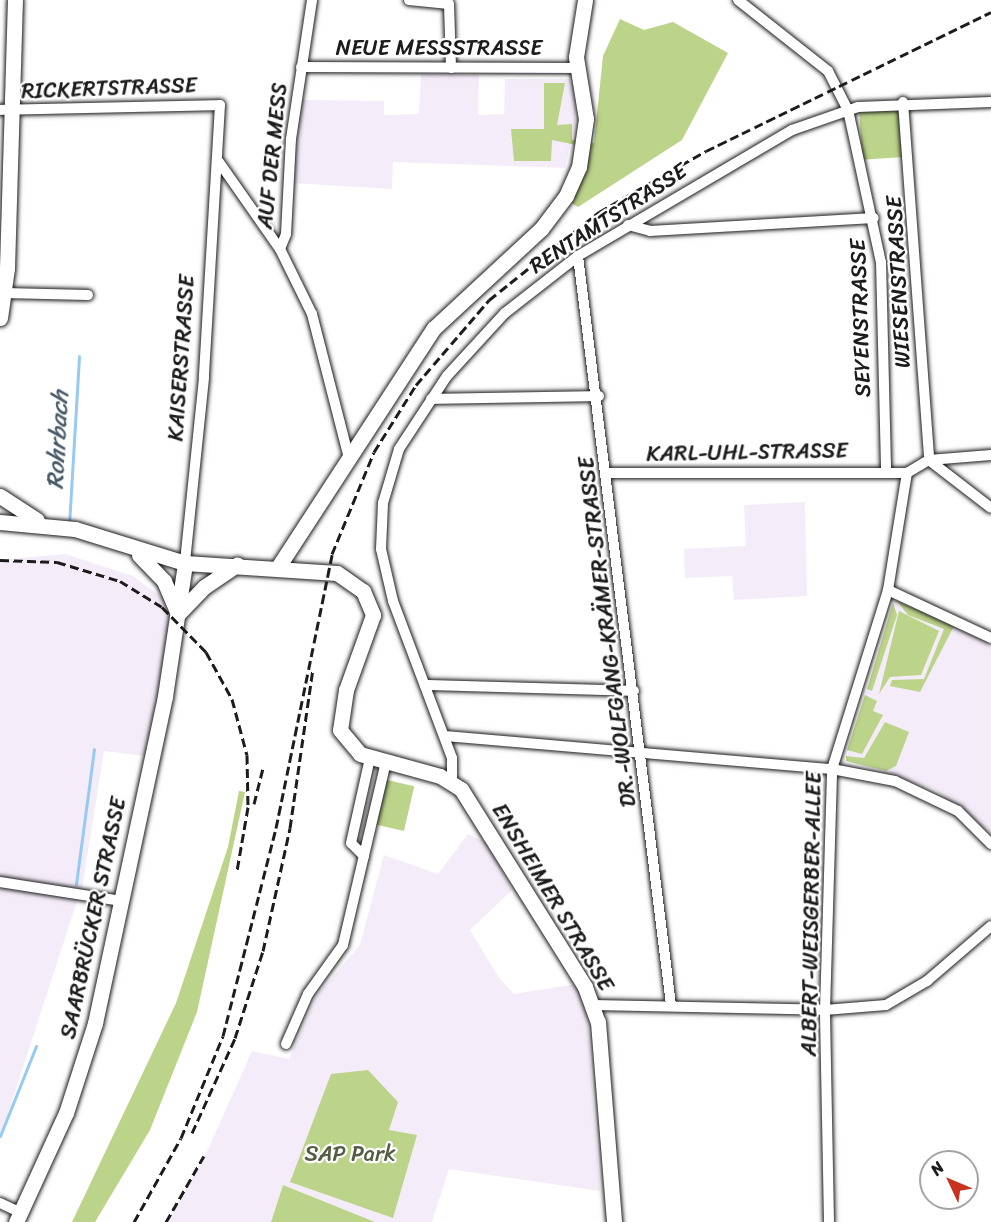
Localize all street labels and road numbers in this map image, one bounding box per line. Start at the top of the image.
street label: NEUE MESSSTRASSE [335,35,543,61]
street label: RICKERTSTRASSE [21,72,197,104]
street label: AUF DER MESS [251,82,293,230]
street label: RENTAMTSTRASSE [524,157,692,279]
street label: WIESENSTRASSE [880,195,916,369]
street label: SEYENSTRASSE [844,238,876,398]
street label: KAISERSTRASSE [162,274,200,442]
street label: KARL-UHL-STRASSE [646,437,848,467]
street label: DR.-WOLFGANG-KRÄMER-STRASSE [572,455,642,809]
street label: ALBERT-WEISGERBER-ALLEE [795,771,827,1057]
street label: SAARBRÜCKER STRASSE [54,793,132,1043]
street label: ENSHEIMER STRASSE [486,797,620,997]

